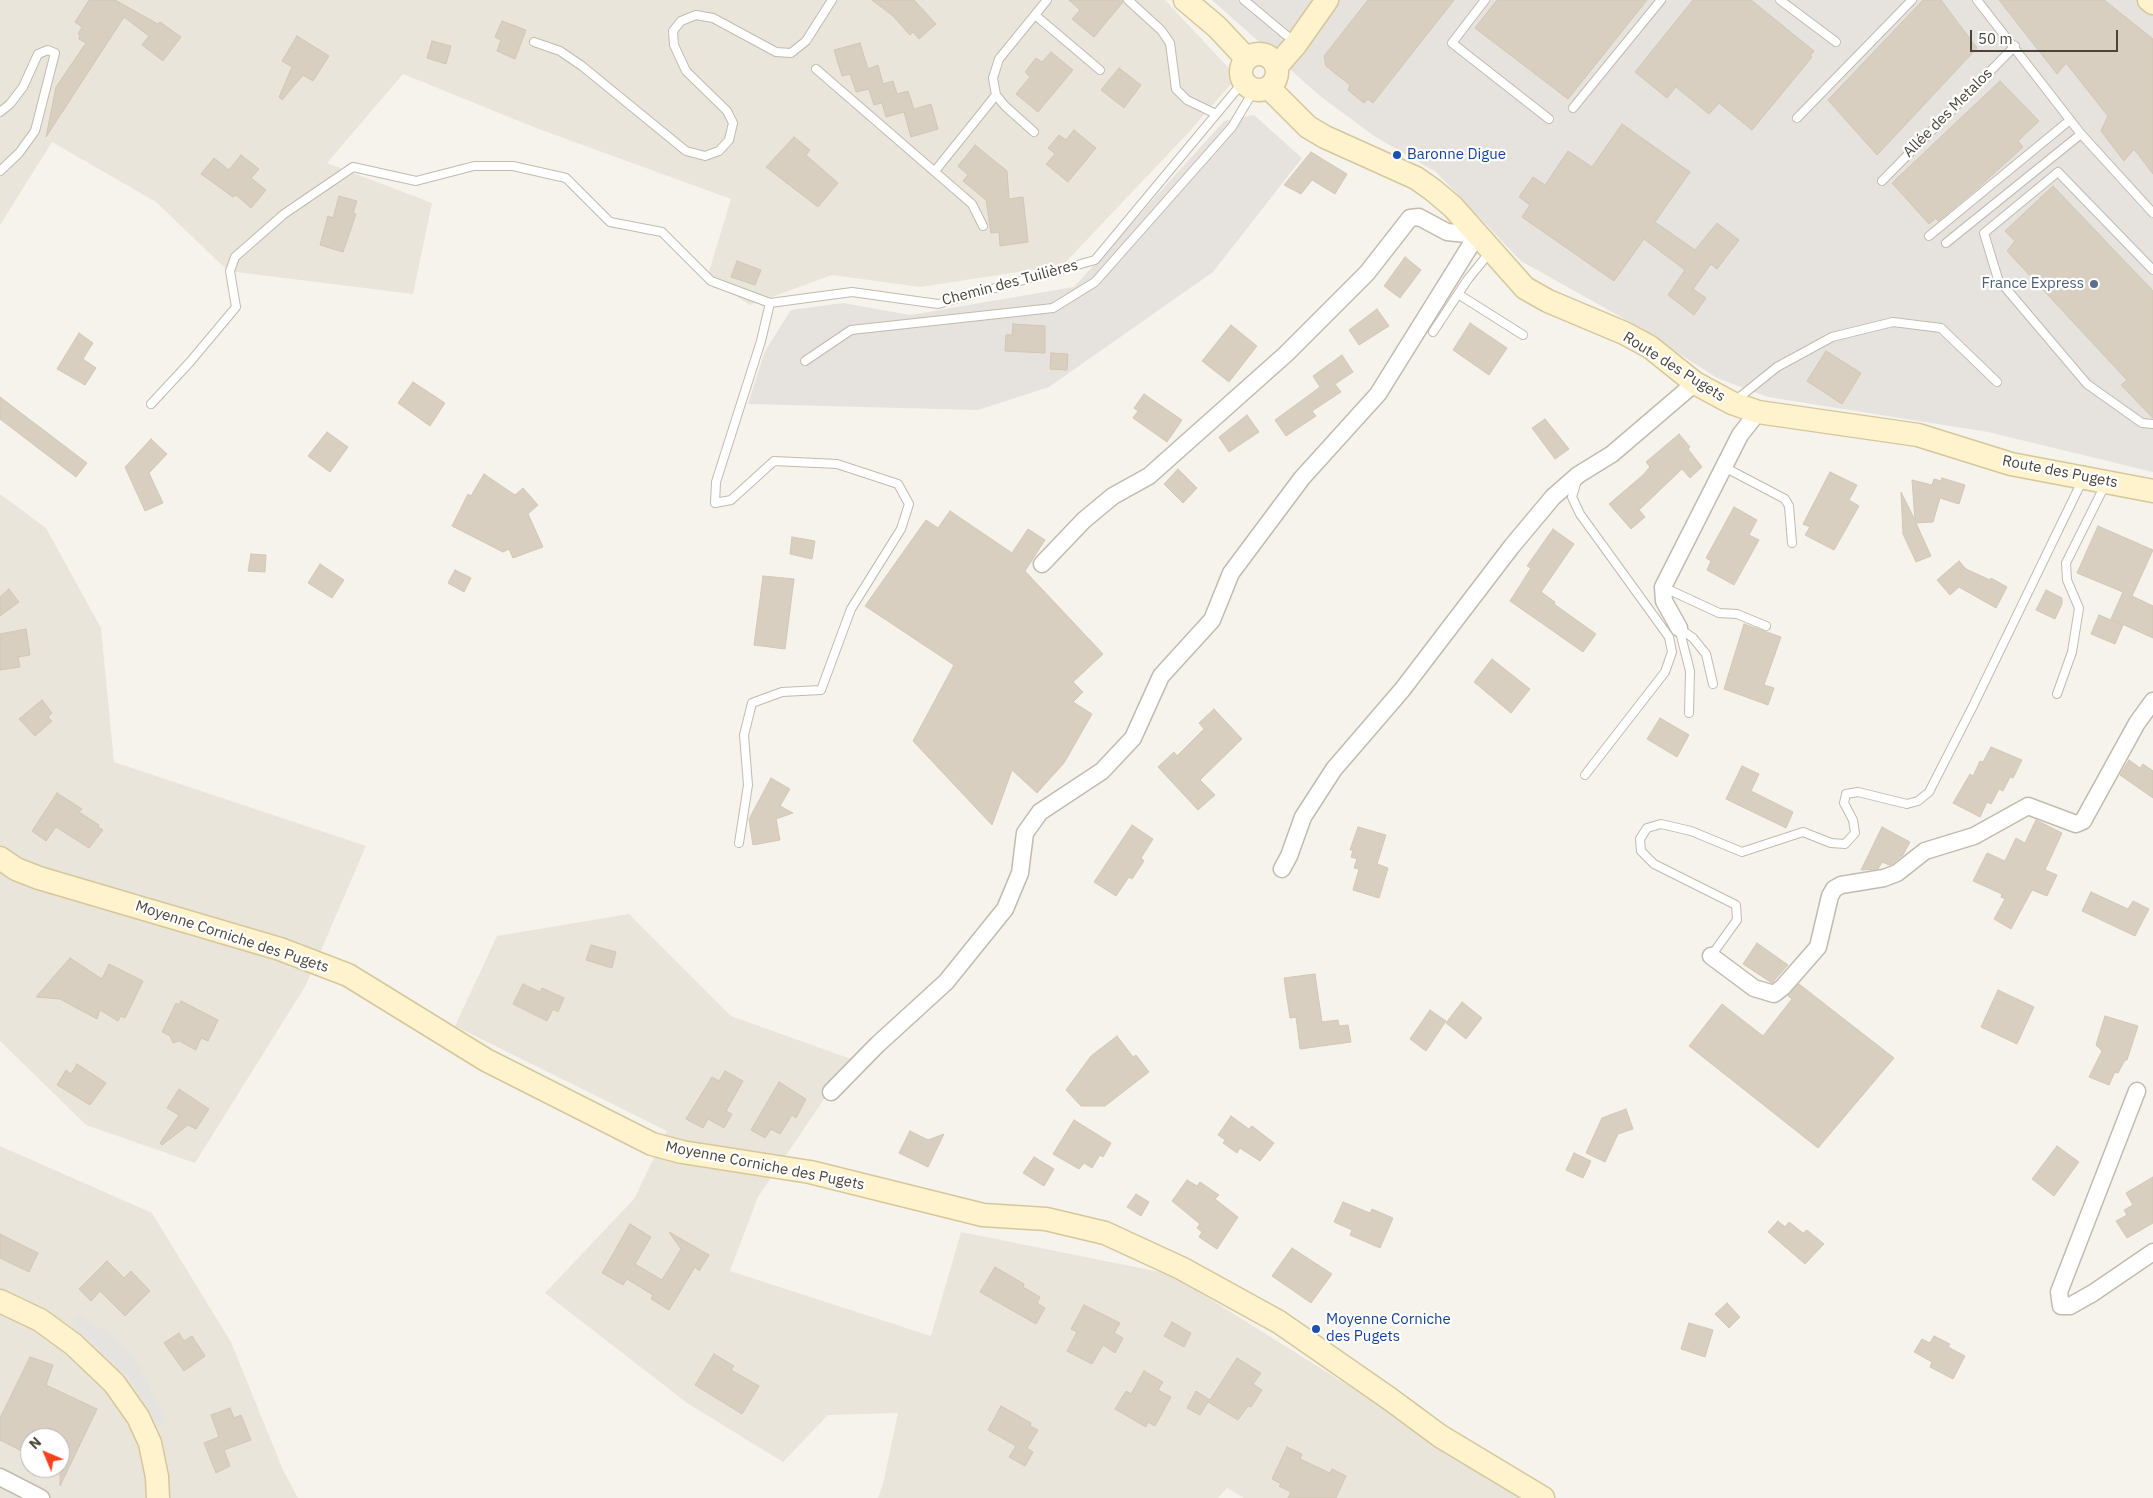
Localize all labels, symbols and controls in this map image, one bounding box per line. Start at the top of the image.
scale bar [1973,20,2120,52]
text: 50 m [1978,29,2013,48]
street label: Allée des Metalos [1900,65,1996,161]
place label: Baronne Digue [1407,146,1506,164]
marker: Baronne Digue [1391,149,1403,161]
street label: Chemin des Tuilières [940,256,1080,310]
place label: France Express [1981,275,2084,293]
marker: France Express [2088,278,2100,290]
street label: Route des Pugets [1619,328,1729,406]
street label: Route des Pugets [2001,452,2119,492]
street label: Moyenne Corniche des Pugets [133,897,331,977]
street label: Moyenne Corniche des Pugets [664,1138,866,1194]
place label: Moyenne Corniche des Pugets [1326,1311,1451,1346]
marker: Moyenne Corniche des Pugets [1310,1323,1322,1335]
north arrow [20,1428,70,1478]
text: N [25,1433,45,1453]

